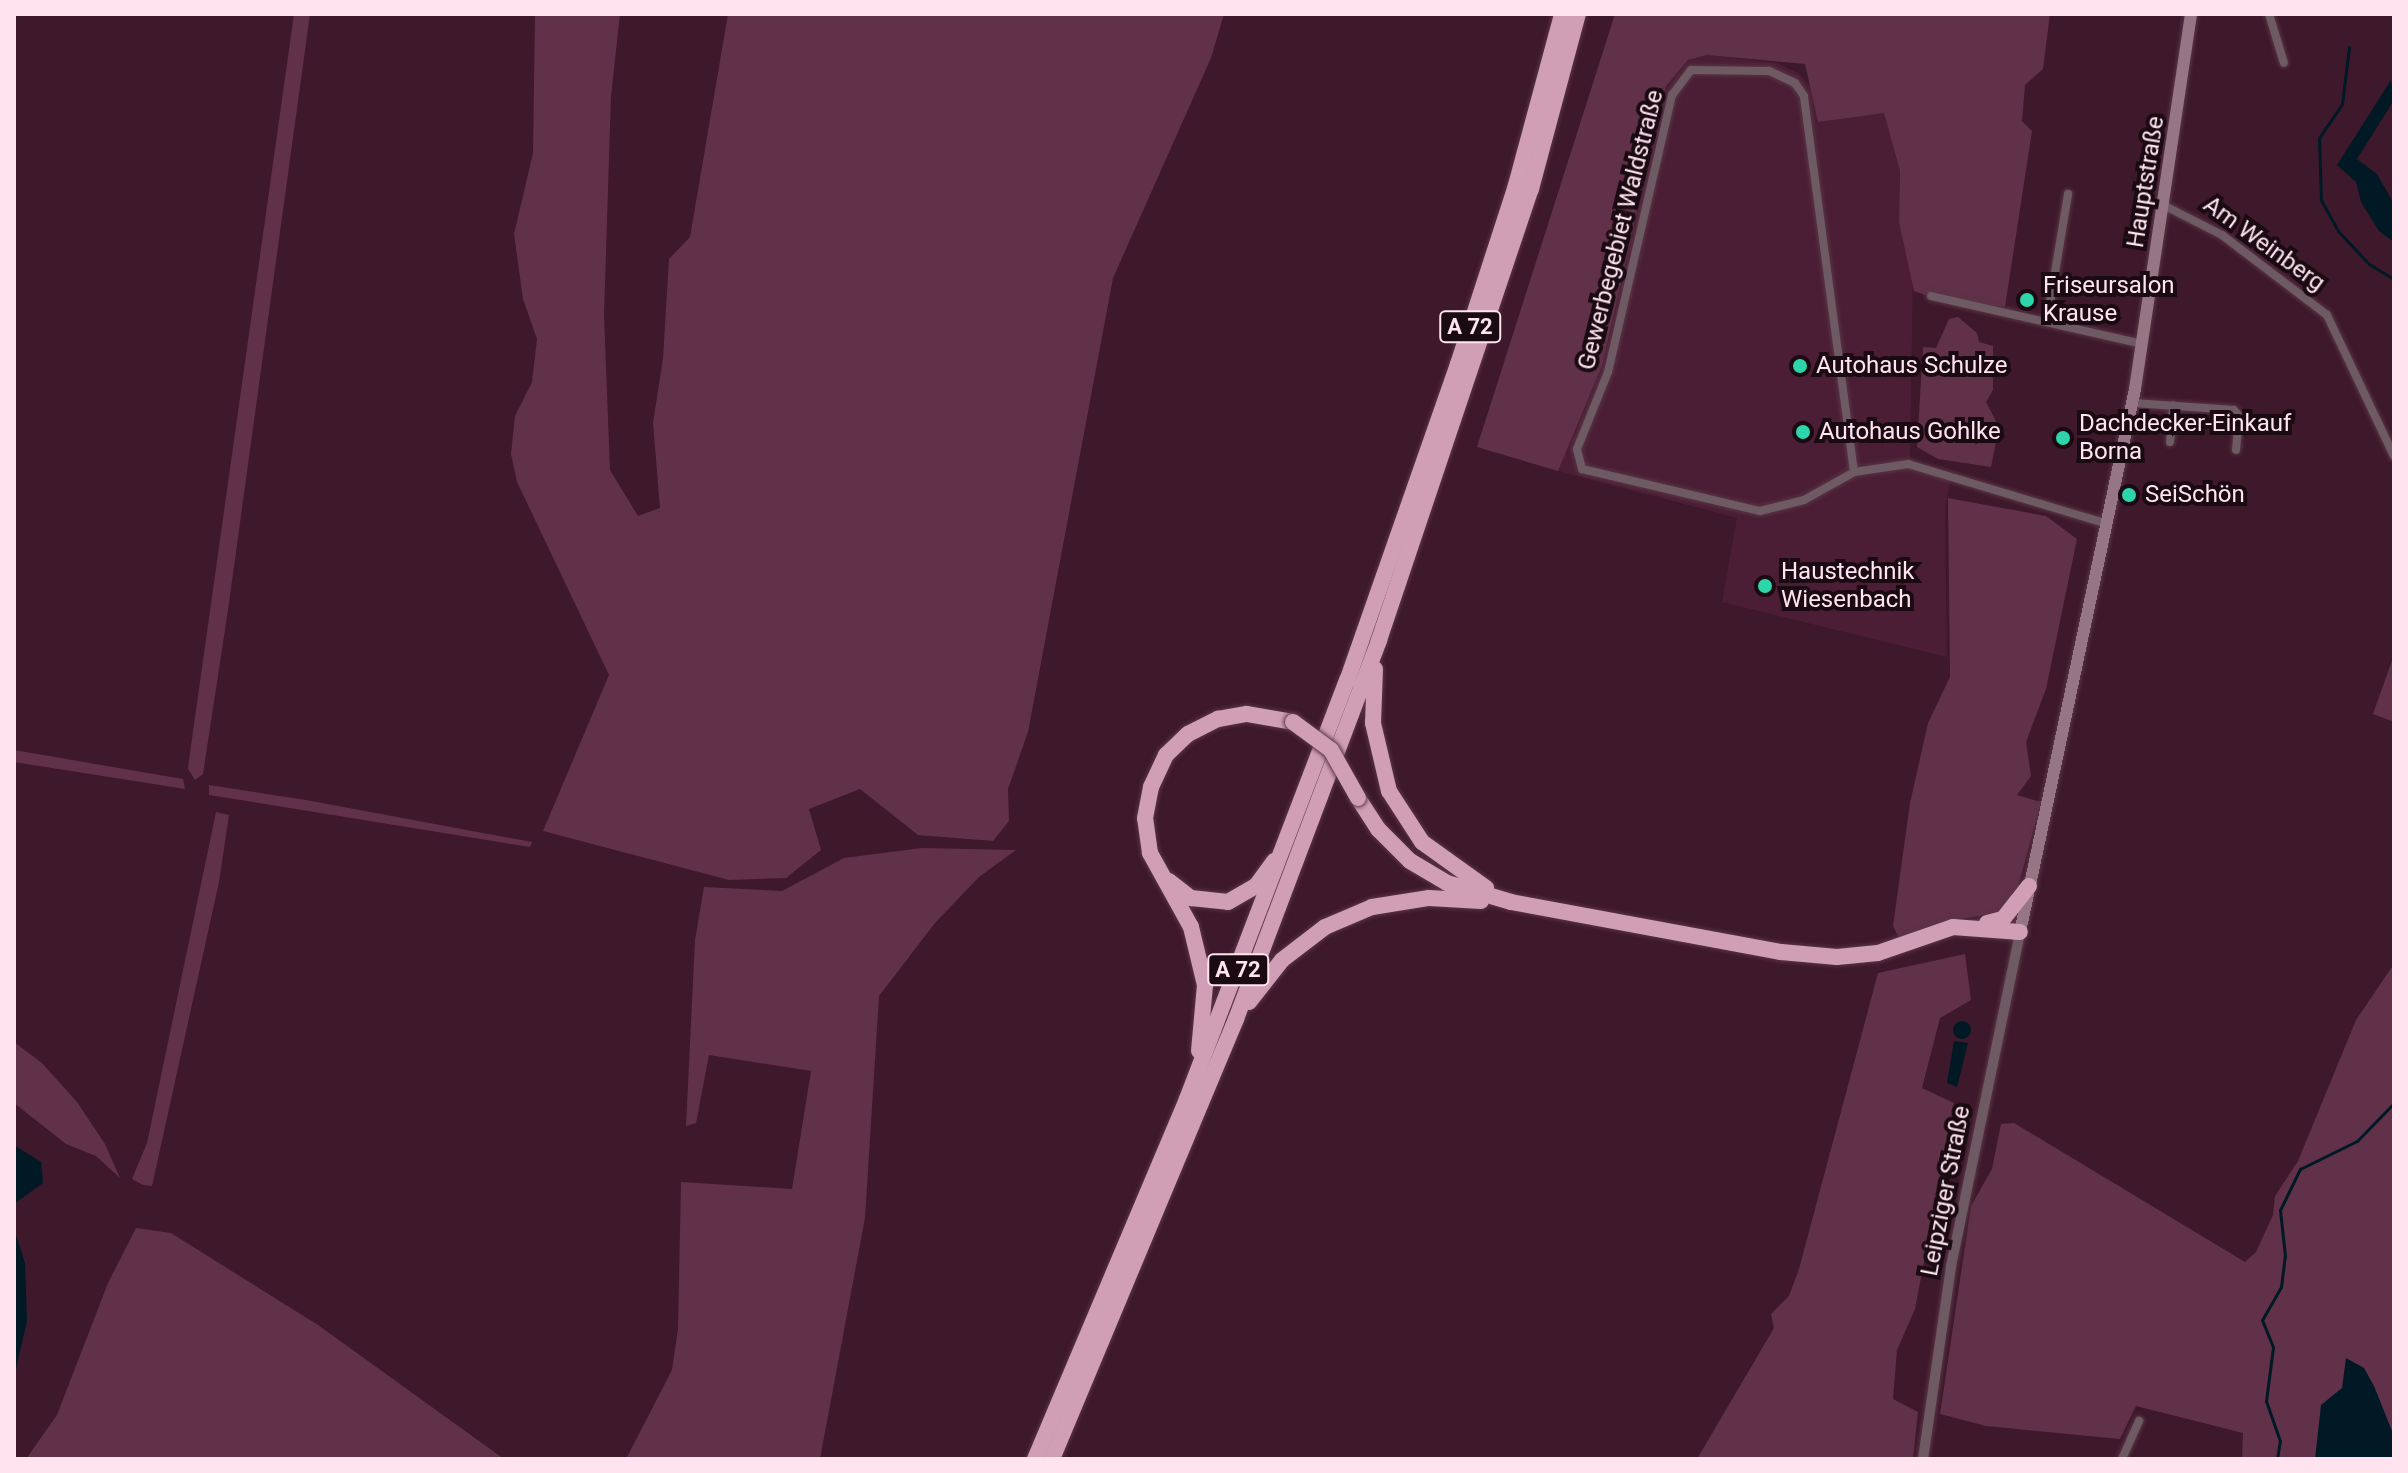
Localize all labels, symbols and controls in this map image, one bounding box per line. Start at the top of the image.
street label: Gewerbegebiet Waldstraße [1572,87,1670,373]
street label: Hauptstraße [2121,114,2171,250]
street label: Am Weinberg [2198,190,2330,298]
place label: Friseursalon Krause [2043,272,2175,328]
marker: Friseursalon Krause [2018,291,2036,309]
road number: A 72 [1438,309,1502,345]
place label: Autohaus Schulze [1816,352,2007,380]
marker: Autohaus Schulze [1791,357,1809,375]
place label: Dachdecker-Einkauf Borna [2079,410,2291,466]
place label: Autohaus Gohlke [1819,418,2001,446]
marker: Autohaus Gohlke [1794,423,1812,441]
marker: Dachdecker-Einkauf Borna [2054,429,2072,447]
place label: SeiSchön [2145,481,2245,509]
marker: SeiSchön [2120,486,2138,504]
place label: Haustechnik Wiesenbach [1781,558,1914,614]
marker: Haustechnik Wiesenbach [1756,577,1774,595]
road number: A 72 [1206,952,1270,988]
street label: Leipziger Straße [1915,1104,1977,1278]

